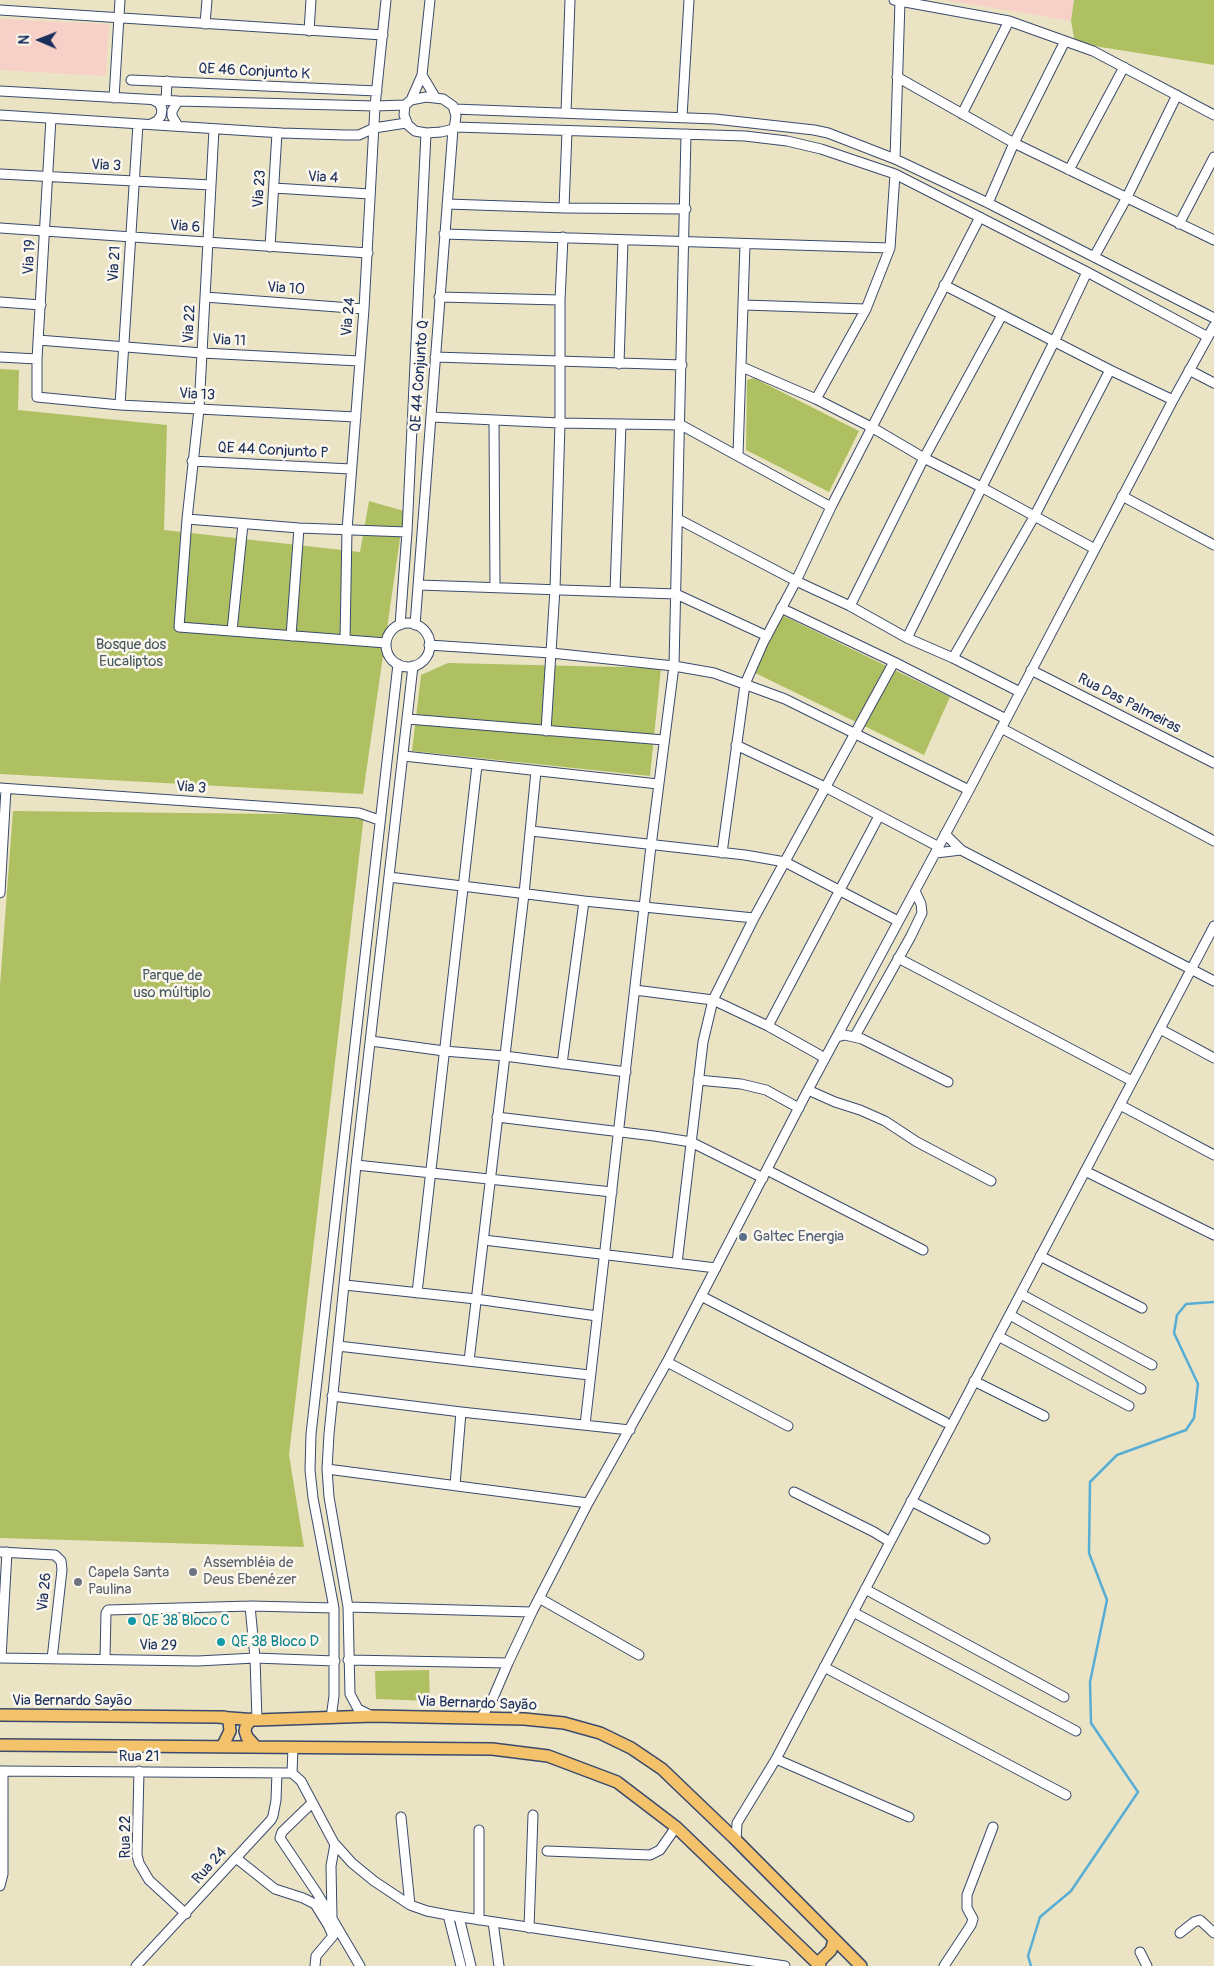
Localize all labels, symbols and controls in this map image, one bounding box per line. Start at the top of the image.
north arrow [15,15,65,65]
text: N [16,35,33,45]
street label: QE 46 Conjunto K [198,60,310,84]
street label: Via 3 [90,156,122,176]
street label: Via 4 [307,168,339,188]
street label: Via 23 [250,169,270,209]
street label: Via 6 [169,217,201,237]
street label: Via 19 [20,239,40,275]
street label: Via 21 [105,245,125,283]
street label: Via 10 [266,279,306,299]
street label: Via 24 [338,297,360,337]
street label: Via 22 [180,304,200,344]
street label: QE 44 Conjunto Q [407,319,433,433]
street label: Via 11 [212,331,246,351]
street label: Via 13 [178,385,216,405]
street label: QE 44 Conjunto P [217,439,329,463]
park label: Bosque dos Eucaliptos [96,636,166,671]
street label: Rua Das Palmeiras [1074,670,1184,738]
street label: Via 3 [175,778,207,798]
park label: Parque de uso múltiplo [133,967,211,1002]
place label: Galtec Energia [753,1228,844,1246]
marker: Galtec Energia [737,1231,749,1243]
place label: Assembléia de Deus Ebenézer [203,1554,297,1589]
place label: Capela Santa Paulina [88,1564,169,1599]
marker: Assembléia de Deus Ebenézer [187,1566,199,1578]
street label: Via 26 [34,1572,56,1612]
marker: Capela Santa Paulina [72,1576,84,1588]
place label: QE 38 Bloco C [142,1612,230,1630]
marker: QE 38 Bloco C [126,1615,138,1627]
place label: QE 38 Bloco D [231,1633,319,1651]
marker: QE 38 Bloco D [215,1636,227,1648]
street label: Via 29 [139,1637,177,1655]
street label: Via Bernardo Sayão [12,1692,132,1710]
street label: Via Bernardo Sayão [417,1693,537,1715]
street label: Rua 21 [119,1748,159,1766]
street label: Rua 22 [117,1815,135,1859]
street label: Rua 24 [189,1844,231,1888]

